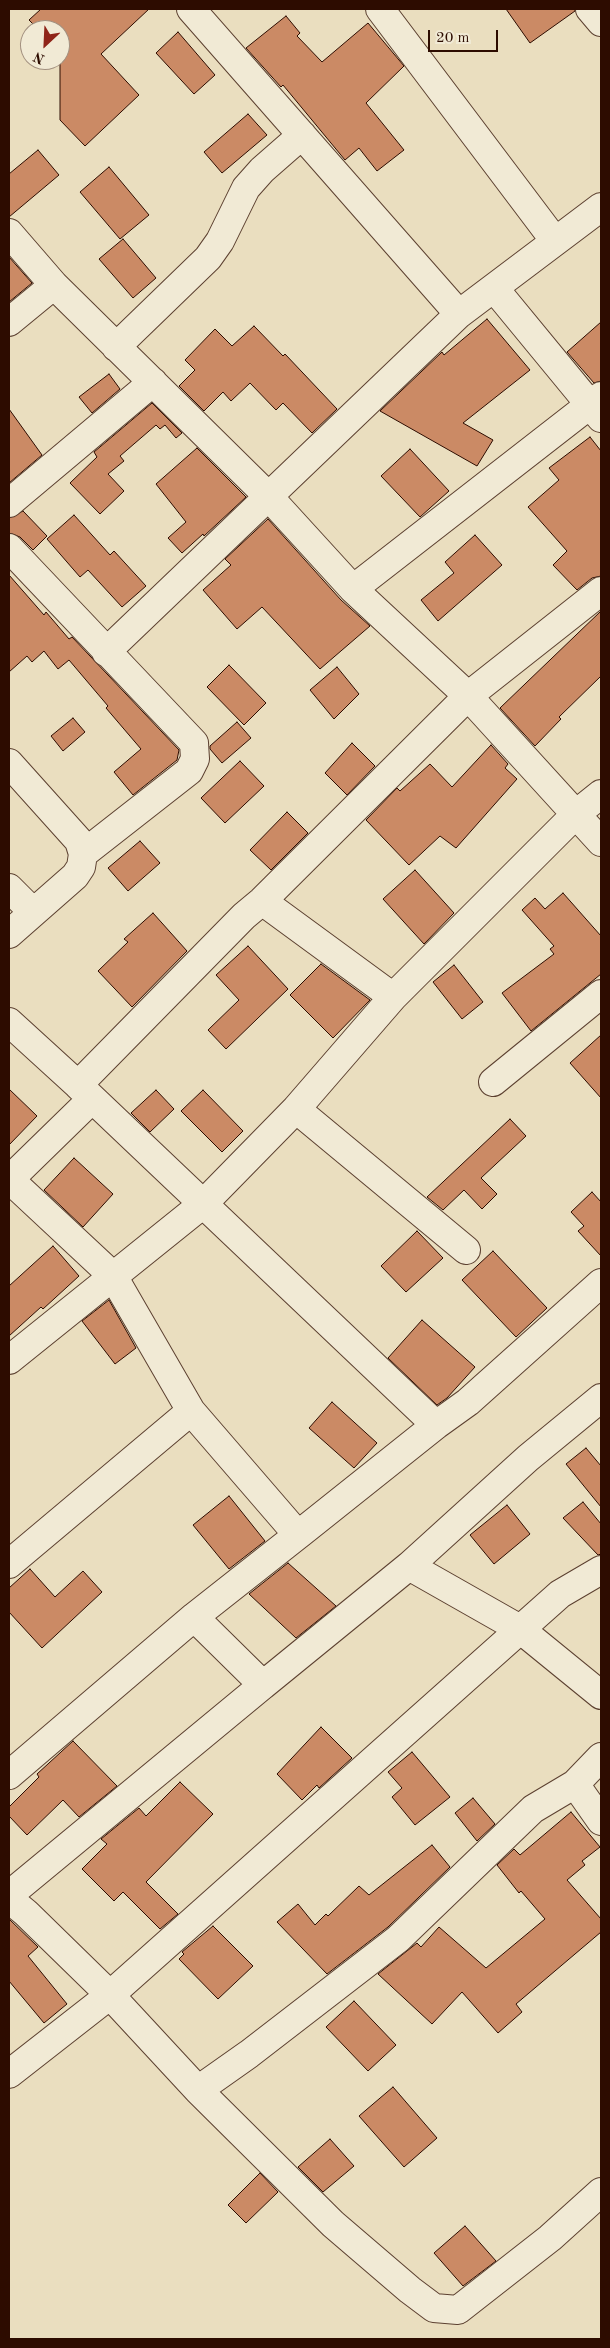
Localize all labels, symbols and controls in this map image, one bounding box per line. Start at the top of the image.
north arrow [20,20,70,70]
scale bar [430,20,500,52]
text: 20 m [436,31,470,46]
text: N [31,49,47,66]

